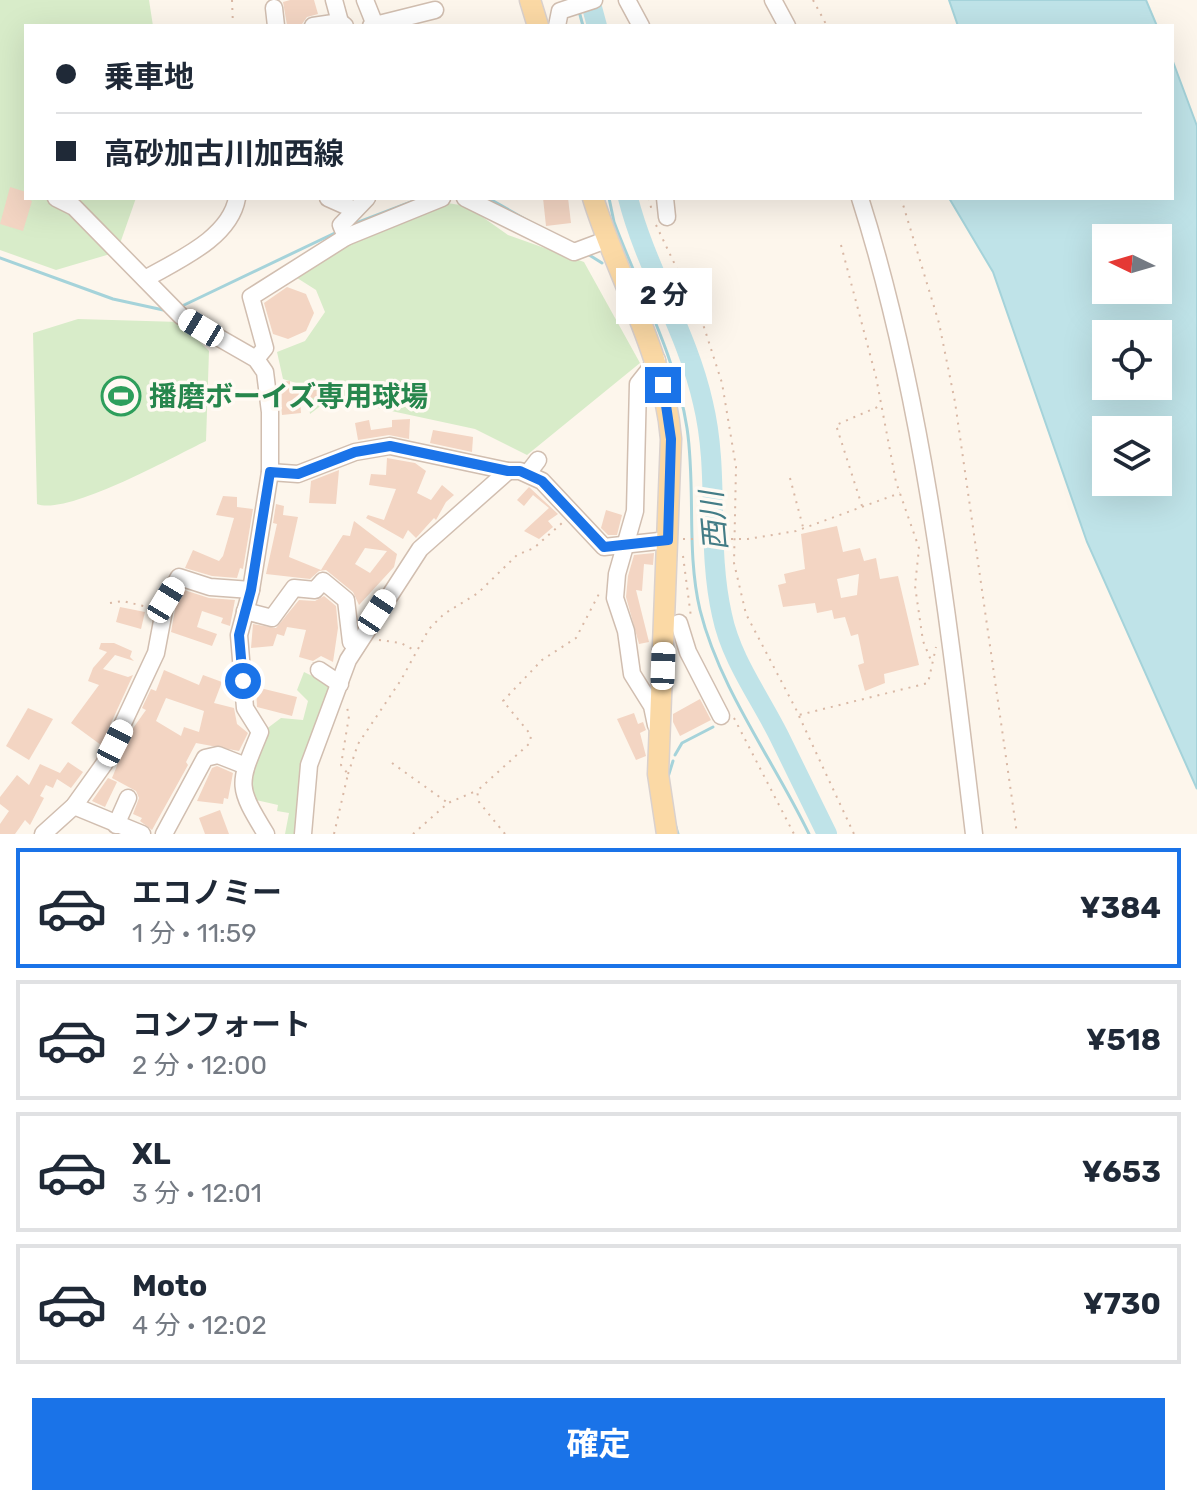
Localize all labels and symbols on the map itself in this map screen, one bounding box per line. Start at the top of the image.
north arrow [1092,224,1172,304]
callout: 2 分 [615,269,711,325]
car [174,305,228,351]
route end [645,367,681,403]
sports icon: 播磨ボーイズ専用球場 [100,375,142,417]
place label: 播磨ボーイズ専用球場 [149,380,428,413]
water label: 西川 [693,487,735,552]
car [143,573,189,627]
car [354,585,400,639]
car [650,642,676,690]
route start [225,663,261,699]
car [93,716,137,770]

